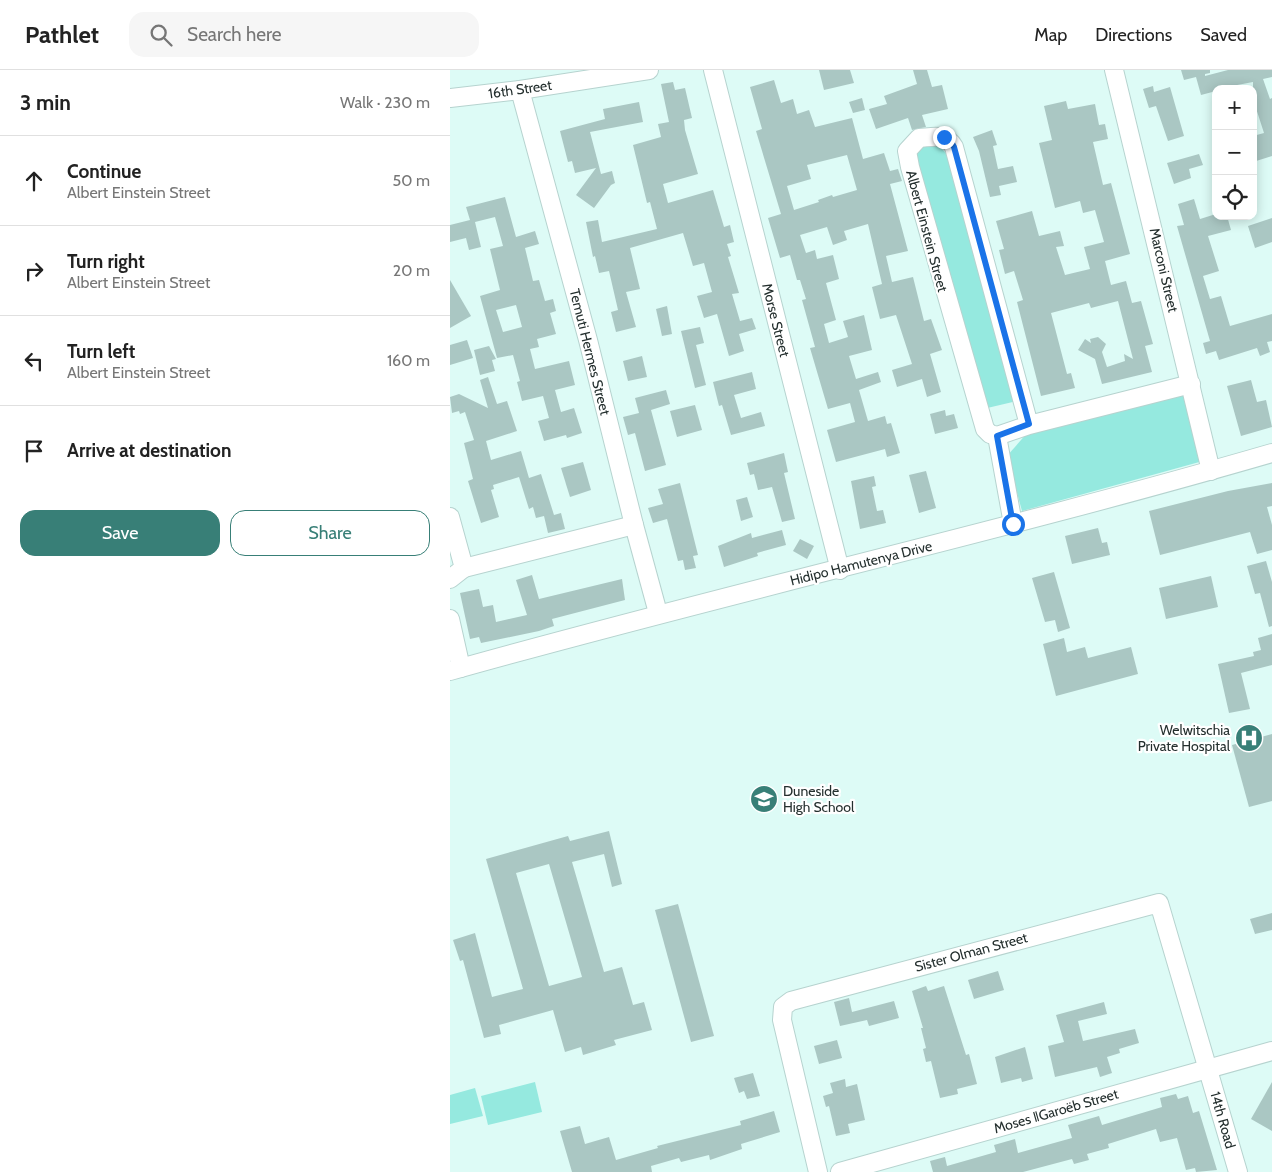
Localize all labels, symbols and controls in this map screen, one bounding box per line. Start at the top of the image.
search box [129,12,479,57]
text: Pathlet [25,20,99,49]
icon: search [147,21,175,49]
text: Search here [187,23,281,46]
text: Map [1034,24,1067,46]
text: Directions [1095,24,1172,46]
text: Saved [1200,24,1247,46]
street label: 16th Street [487,76,553,102]
map controls [1212,85,1257,220]
button: + [1212,85,1257,130]
text: 3 min [20,90,71,115]
text: Walk · 230 m [340,93,430,112]
route end [933,126,956,149]
button: − [1212,130,1257,175]
text: Continue [67,160,141,183]
icon: ahead [20,167,48,195]
street label: Albert Einstein Street [902,168,952,294]
text: 50 m [393,171,430,190]
button: locate [1212,175,1257,220]
text: Albert Einstein Street [67,183,210,202]
street label: Marconi Street [1146,226,1183,314]
text: Turn right [67,250,145,273]
icon: right [20,257,48,285]
text: 20 m [393,261,430,280]
text: Albert Einstein Street [67,273,210,292]
street label: Morse Street [758,281,794,359]
street label: Temuti Hermes Street [566,287,614,417]
text: Turn left [67,340,135,363]
icon: left [20,347,48,375]
text: 160 m [387,351,430,370]
text: Albert Einstein Street [67,363,210,382]
icon: arrive [20,437,48,465]
text: Arrive at destination [67,439,231,462]
button: Save [20,510,220,556]
button: Share [230,510,430,556]
route start [1002,513,1025,536]
street label: Hidipo Hamutenya Drive [788,537,934,589]
place label: Welwitschia Private Hospital [1138,721,1231,755]
hospital icon: Welwitschia Private Hospital [1234,723,1264,753]
place label: Duneside High School [783,782,855,816]
school or university icon: Duneside High School [749,784,779,814]
street label: Sister Olman Street [913,928,1030,976]
street label: Moses ǁGaroëb Street [992,1085,1121,1137]
street label: 14th Road [1206,1089,1240,1151]

